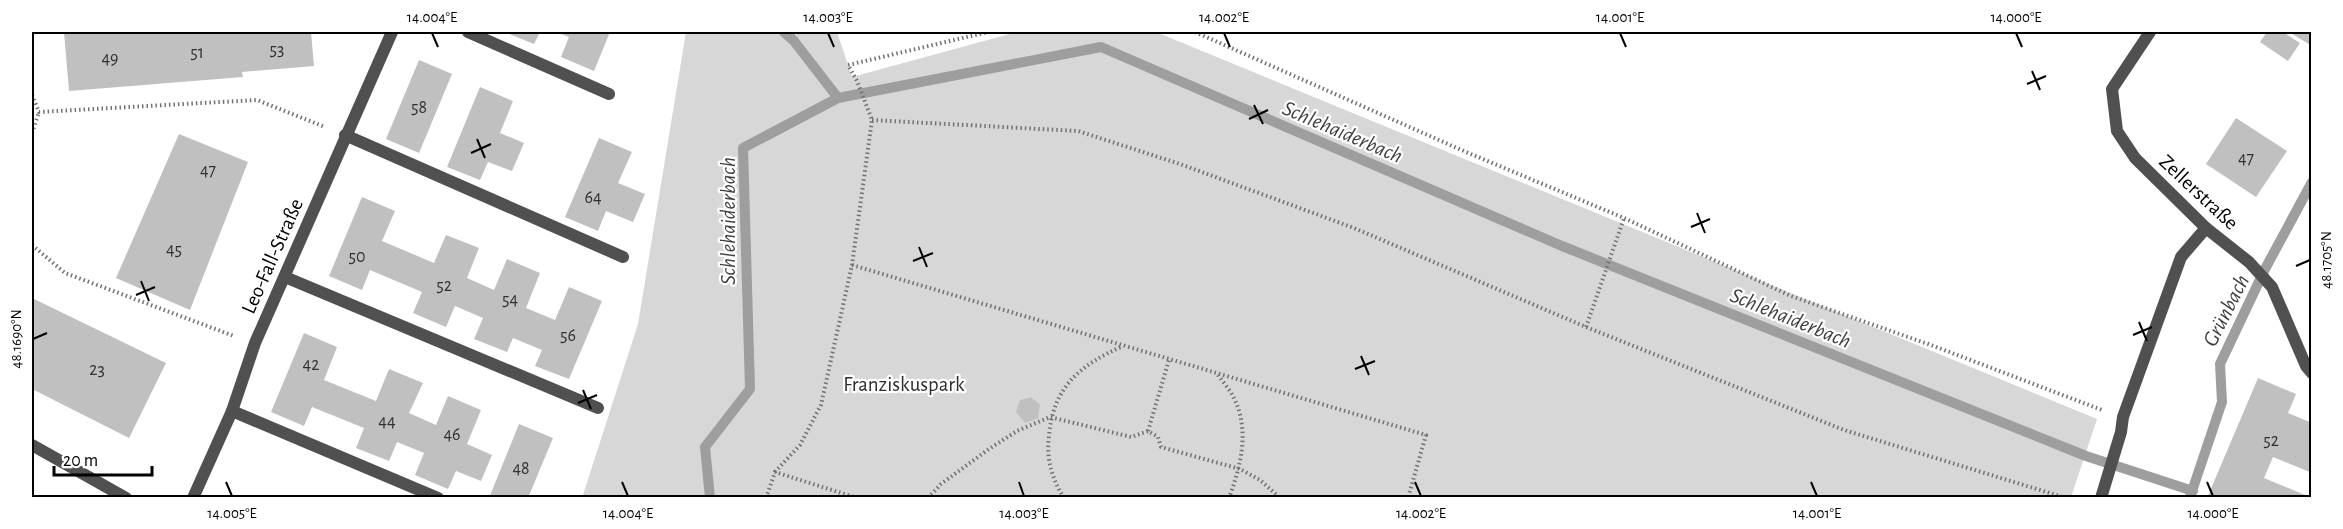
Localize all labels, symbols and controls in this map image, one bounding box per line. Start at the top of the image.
text: 14.004°E [407,10,457,25]
text: 14.003°E [803,10,853,25]
text: 14.002°E [1199,10,1249,25]
text: 14.001°E [1596,10,1644,25]
text: 14.000°E [1990,10,2042,25]
house number: 53 [270,41,284,59]
house number: 51 [190,44,204,62]
house number: 49 [101,50,119,68]
water label: Schlehaiderbach [1279,97,1406,167]
house number: 58 [411,99,427,117]
house number: 47 [2238,150,2254,168]
street label: Zellerstraße [2155,151,2242,234]
water label: Schlehaiderbach [717,157,739,285]
house number: 47 [200,162,216,180]
house number: 64 [584,189,602,207]
street label: Leo-Fall-Straße [238,196,307,317]
text: 48.1705°N [2319,231,2334,289]
house number: 45 [166,241,182,259]
house number: 50 [348,248,366,266]
water label: Grünbach [2199,271,2253,350]
house number: 52 [436,277,452,295]
water label: Schlehaiderbach [1727,284,1854,352]
house number: 54 [502,291,518,309]
text: 48.1690°N [9,309,24,369]
house number: 56 [560,327,576,345]
house number: 42 [303,356,319,374]
house number: 23 [89,361,105,379]
park label: Franziskuspark [843,374,965,395]
house number: 44 [378,413,396,431]
house number: 46 [443,426,461,444]
house number: 52 [2263,432,2279,450]
scale bar [54,439,152,477]
text: 20 m [63,452,98,470]
house number: 48 [512,460,530,478]
text: 14.005°E [207,506,257,521]
text: 14.004°E [603,506,653,521]
text: 14.003°E [999,506,1049,521]
text: 14.002°E [1396,506,1446,521]
text: 14.001°E [1793,506,1841,521]
text: 14.000°E [2187,506,2239,521]

